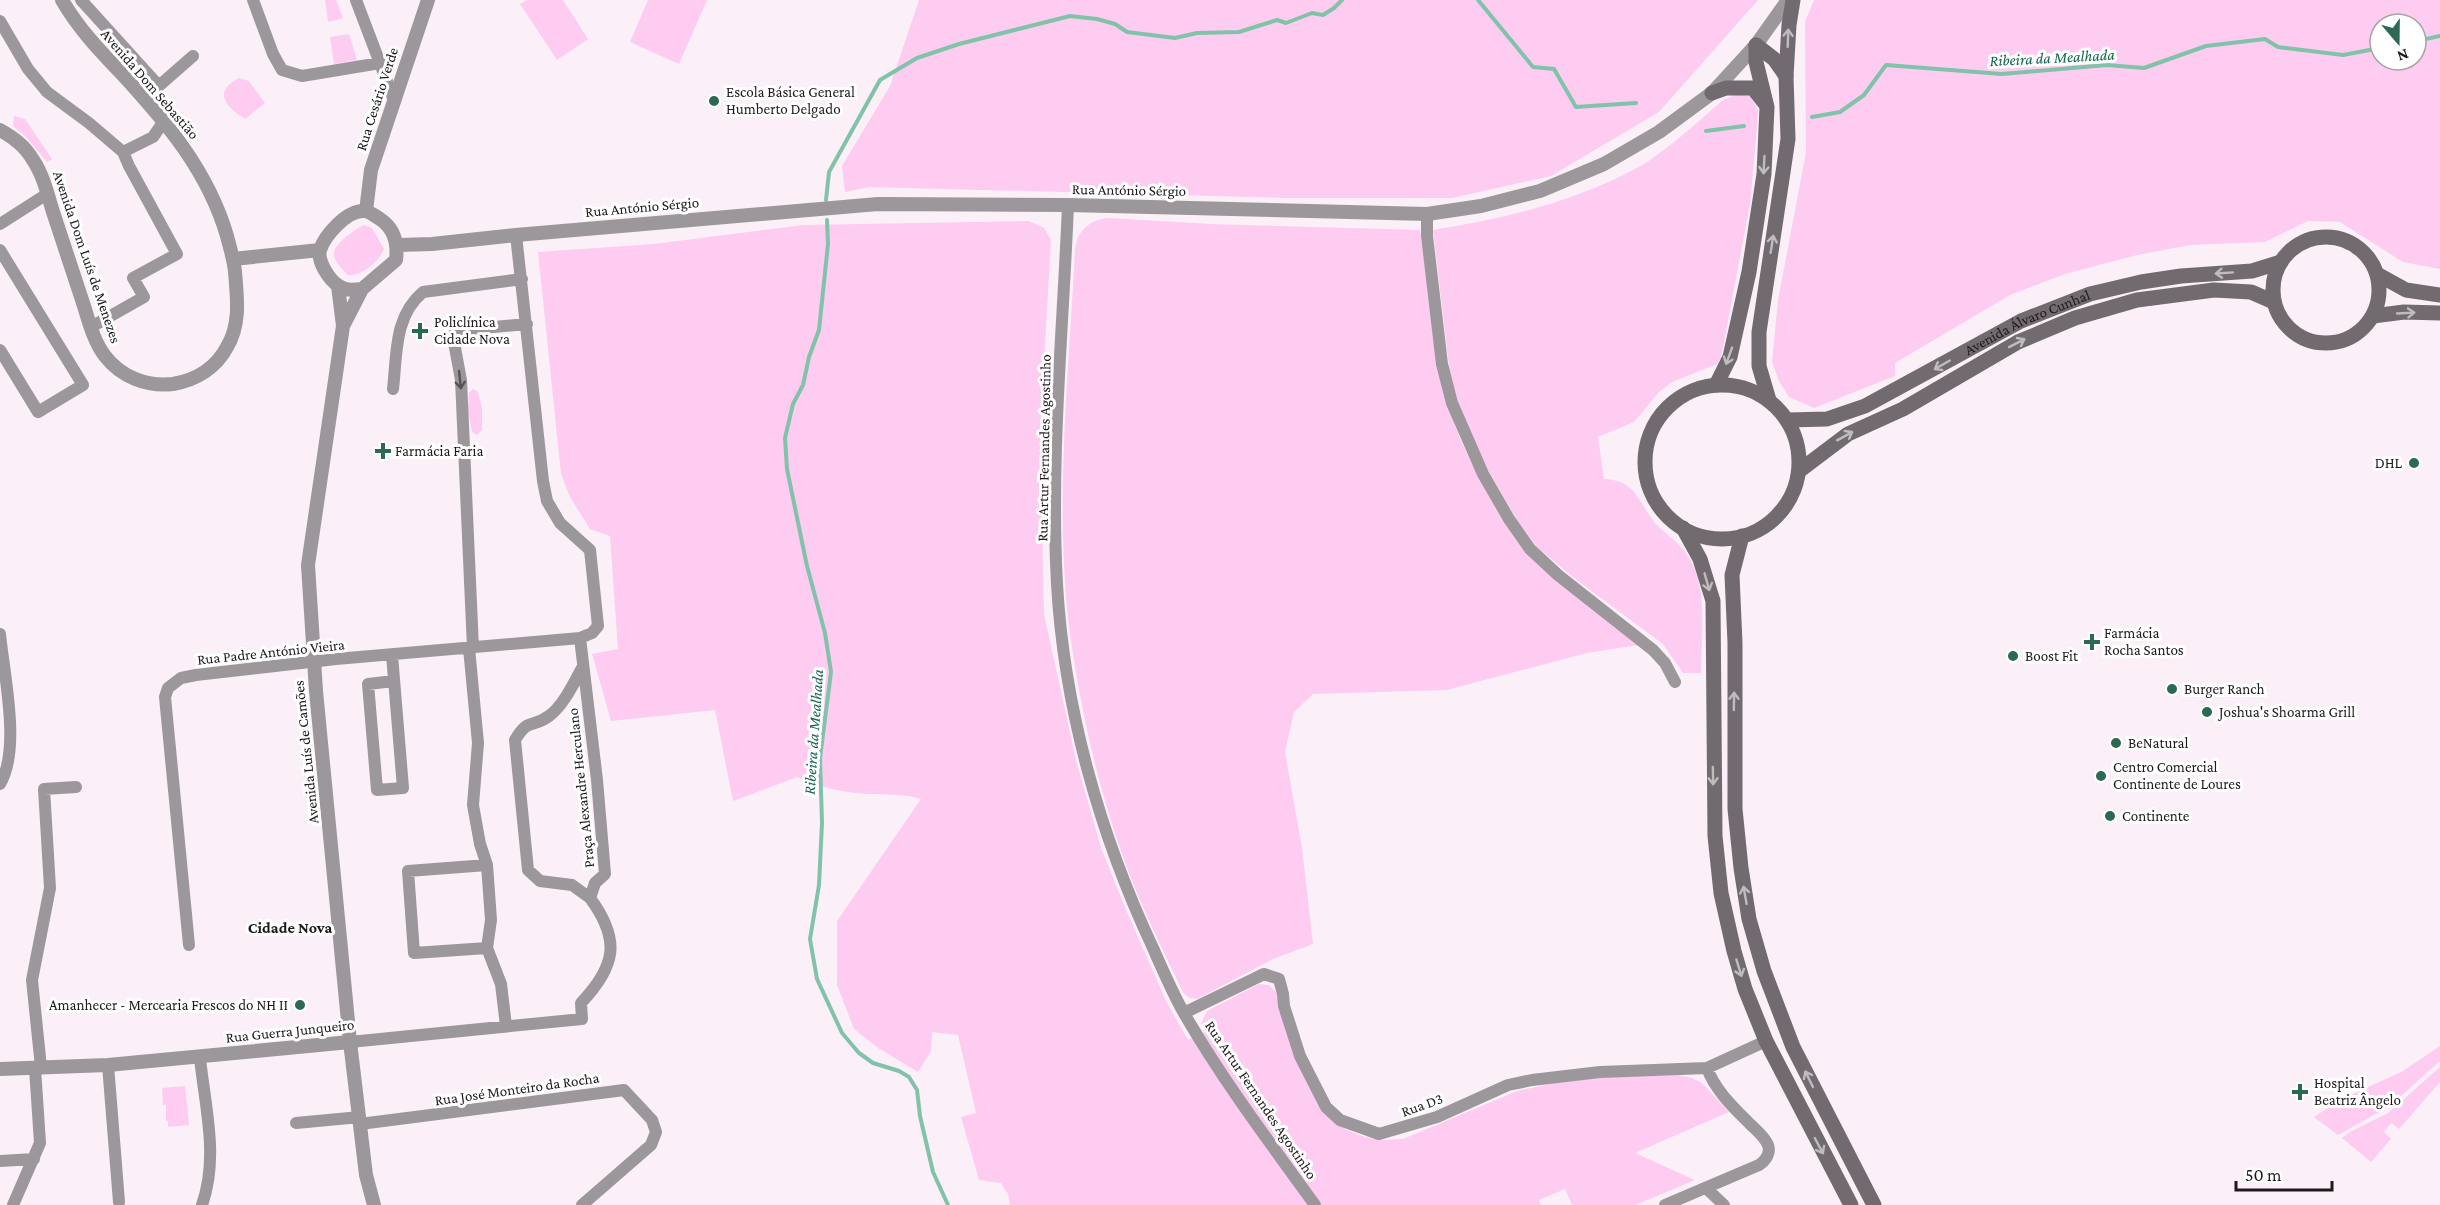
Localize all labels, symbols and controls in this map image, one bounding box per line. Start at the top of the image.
north arrow [2368,12,2428,72]
street label: Avenida Dom Sebastião [98,26,202,142]
one-way arrow [1782,28,1794,48]
street label: Rua Cesário Verde [353,45,401,153]
water label: Ribeira da Mealhada [1989,46,2116,69]
text: N [2395,46,2411,66]
place label: Escola Básica General Humberto Delgado [726,84,855,118]
marker: Escola Básica General Humberto Delgado [707,94,721,108]
one-way arrow [1759,155,1770,175]
street label: Avenida Dom Luís de Menezes [50,169,124,345]
street label: Rua António Sérgio [1072,181,1186,200]
street label: Rua António Sérgio [584,194,700,221]
one-way arrow [1767,234,1778,254]
one-way arrow [2214,268,2234,279]
street label: Avenida Álvaro Cunhal [1962,287,2092,358]
one-way arrow [2396,307,2416,318]
place label: Policlínica Cidade Nova [434,314,510,347]
marker: Policlínica Cidade Nova [411,322,429,340]
one-way arrow [2007,337,2025,348]
one-way arrow [1722,347,1733,365]
street label: Rua Artur Fernandes Agostinho [1034,354,1055,542]
one-way arrow [1934,359,1951,371]
one-way arrow [455,370,466,389]
one-way arrow [1836,430,1854,441]
place label: Farmácia Faria [395,443,484,459]
marker: Farmácia Faria [376,444,390,458]
place label: DHL [2375,455,2403,471]
marker: DHL [2407,456,2421,470]
one-way arrow [1702,572,1713,591]
place label: Farmácia Rocha Santos [2104,625,2184,658]
marker: Farmácia Rocha Santos [2085,635,2099,649]
street label: Rua Padre António Vieira [196,636,346,668]
place label: Boost Fit [2025,648,2079,664]
marker: Boost Fit [2006,649,2020,663]
water label: Ribeira da Mealhada [801,668,826,795]
street label: Avenida Luís de Camões [290,679,321,825]
place label: Burger Ranch [2184,681,2265,698]
marker: Burger Ranch [2165,682,2179,696]
one-way arrow [1728,691,1740,711]
place label: Joshua's Shoarma Grill [2217,704,2355,721]
marker: Joshua's Shoarma Grill [2200,705,2214,719]
street label: Praça Alexandre Herculano [565,707,598,869]
place label: BeNatural [2128,735,2188,751]
marker: BeNatural [2109,736,2123,750]
place label: Centro Comercial Continente de Loures [2113,759,2241,792]
one-way arrow [1708,765,1719,785]
marker: Centro Comercial Continente de Loures [2094,769,2108,783]
place label: Continente [2122,808,2190,824]
marker: Continente [2103,809,2117,823]
one-way arrow [1739,886,1750,905]
district label: Cidade Nova [248,919,332,936]
one-way arrow [1734,958,1745,977]
place label: Amanhecer - Mercearia Frescos do NH II [49,997,288,1013]
marker: Amanhecer - Mercearia Frescos do NH II [293,998,307,1012]
street label: Rua Guerra Junqueiro [225,1016,355,1047]
street label: Rua Artur Fernandes Agostinho [1201,1018,1320,1183]
street label: Rua José Monteiro da Rocha [434,1070,600,1109]
one-way arrow [1802,1070,1814,1088]
place label: Hospital Beatriz Ângelo [2314,1075,2401,1109]
marker: Hospital Beatriz Ângelo [2291,1083,2309,1101]
street label: Rua D3 [1399,1090,1445,1120]
one-way arrow [1814,1136,1825,1154]
scale bar [2236,1154,2332,1192]
text: 50 m [2245,1165,2282,1185]

